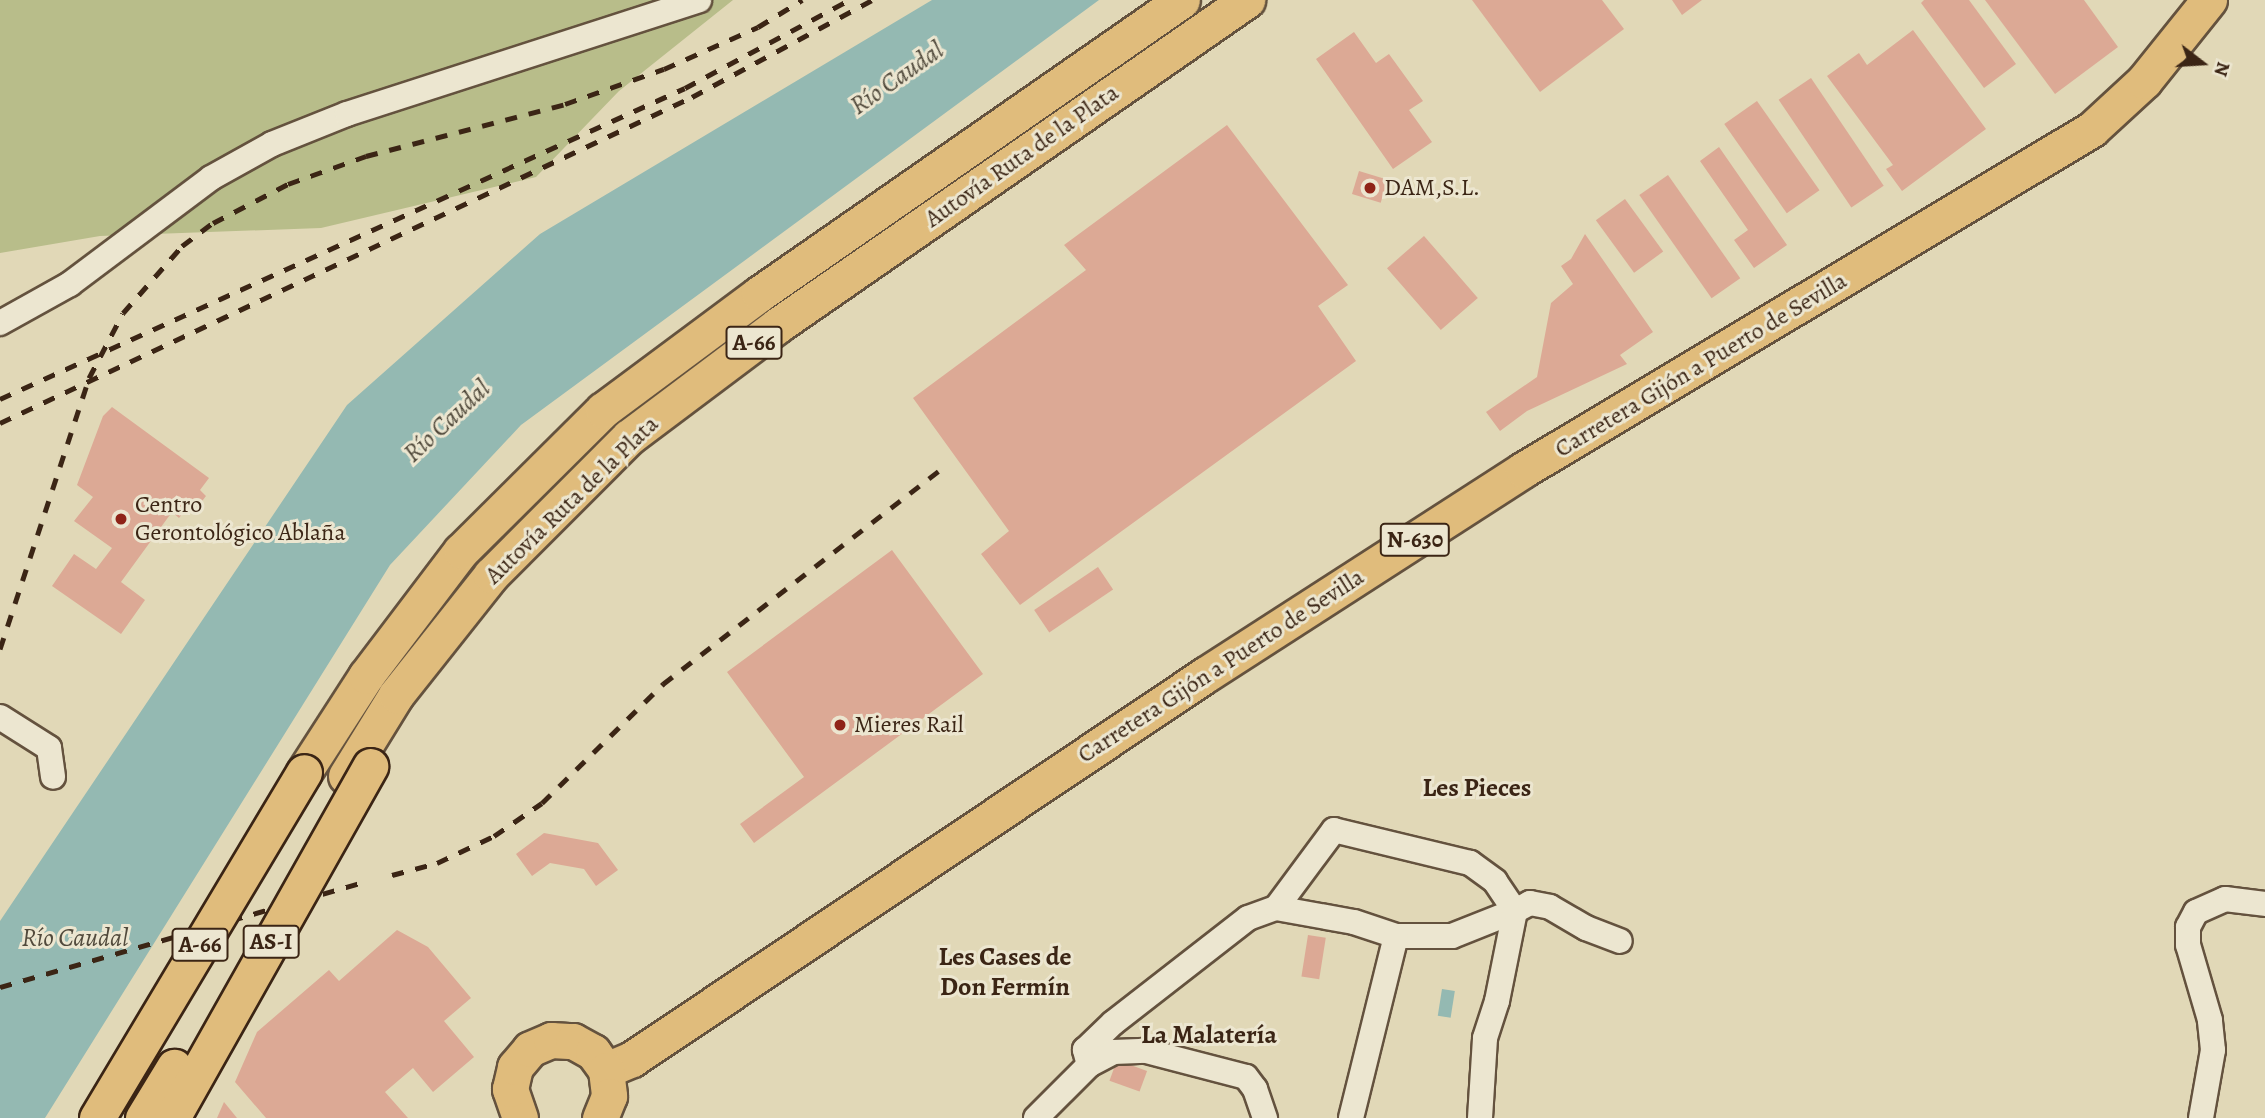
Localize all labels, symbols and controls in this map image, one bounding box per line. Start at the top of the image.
north arrow [2167,28,2237,98]
water label: Río Caudal [844,35,950,121]
text: N [2208,59,2237,80]
street label: Autovía Ruta de la Plata [920,78,1124,234]
place label: DAM,S.L. [1384,174,1480,202]
marker: DAM,S.L. [1362,180,1378,196]
street label: Carretera Gijón a Puerto de Sevilla [1550,266,1852,464]
road number: A-66 [724,324,784,362]
water label: Río Caudal [397,373,497,469]
street label: Autovía Ruta de la Plata [479,410,665,590]
place label: Centro Gerontológico Ablaña [135,491,346,547]
marker: Centro Gerontológico Ablaña [113,511,129,527]
road number: N-630 [1378,520,1452,560]
street label: Carretera Gijón a Puerto de Sevilla [1073,563,1369,769]
place label: Mieres Rail [854,711,964,739]
marker: Mieres Rail [832,717,848,733]
district label: Les Pieces [1423,772,1531,804]
water label: Río Caudal [21,922,129,954]
road number: AS-I [241,923,301,962]
road number: A-66 [170,926,230,964]
district label: Les Cases de Don Fermín [938,941,1072,1002]
district label: La Malatería [1141,1019,1277,1051]

